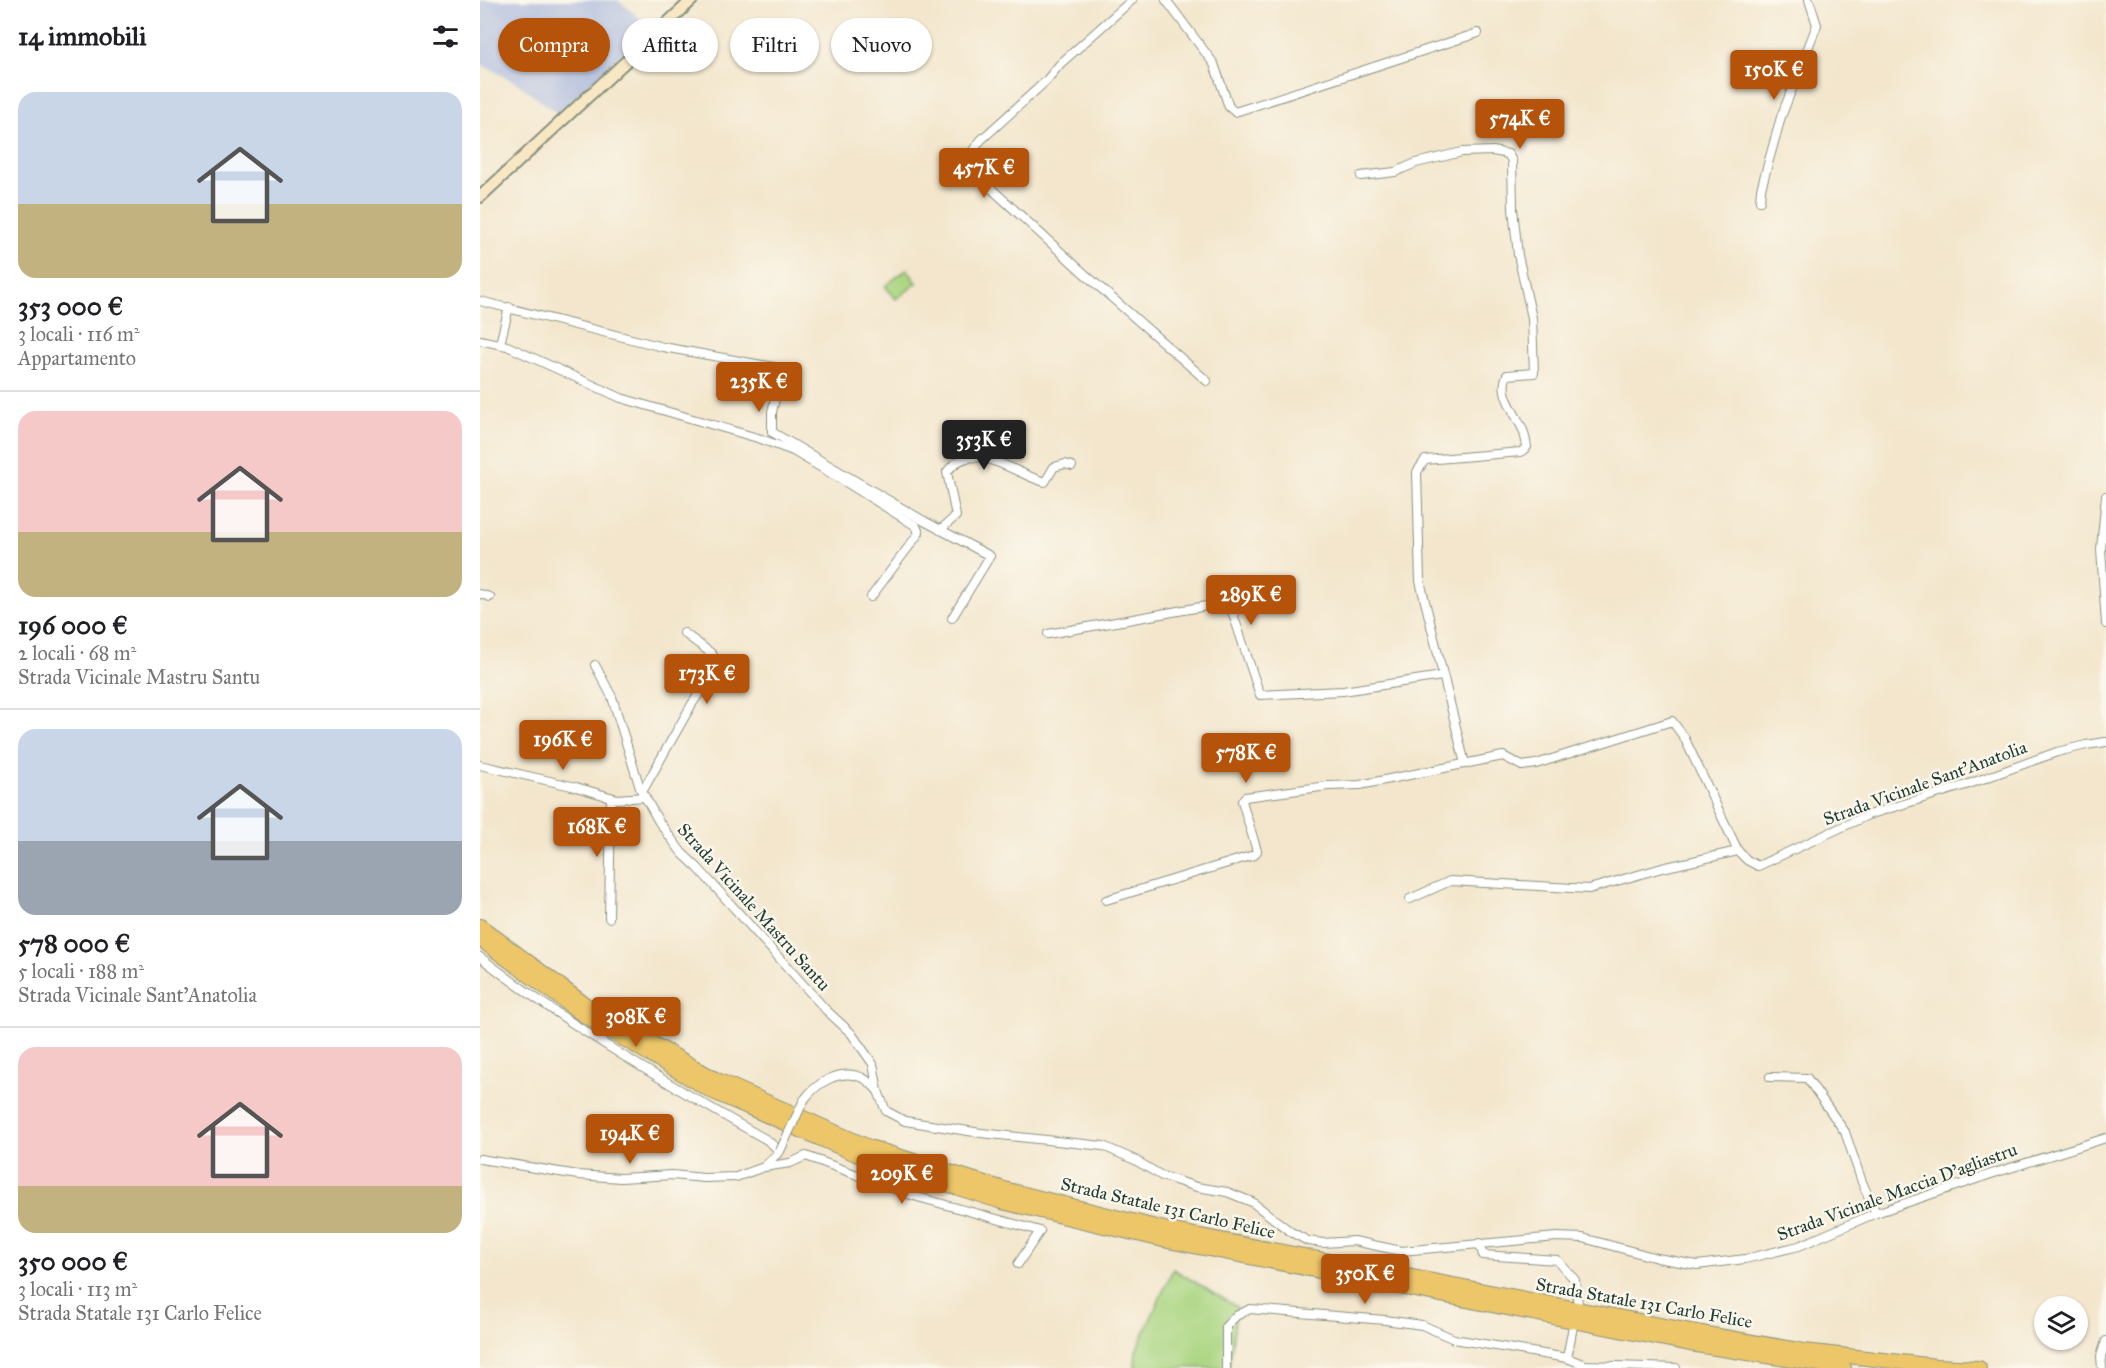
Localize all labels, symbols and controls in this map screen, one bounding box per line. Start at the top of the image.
chip: Compra [498,18,610,72]
chip: Affitta [622,18,718,72]
chip: Filtri [730,18,819,72]
chip: Nuovo [831,18,932,72]
text: 14 immobili [18,20,146,52]
icon: filters [429,20,462,53]
pin: 150K € [1725,50,1823,101]
text: 150K € [1744,57,1804,81]
pin: 574K € [1471,99,1569,150]
text: 574K € [1489,106,1551,130]
icon: home [186,131,294,239]
pin: 457K € [935,148,1033,199]
text: 457K € [953,155,1015,179]
text: 353 000 € [18,290,123,322]
text: 3 locali · 116 m² [18,322,140,346]
text: Appartamento [18,346,136,370]
pin: 235K € [710,362,808,413]
text: 235K € [730,369,788,393]
pin: 353K € [935,420,1033,471]
text: 353K € [956,427,1012,451]
icon: home [186,450,294,558]
pin: 289K € [1202,575,1300,626]
text: 289K € [1220,582,1282,606]
text: 196 000 € [18,609,128,641]
text: 2 locali · 68 m² [18,641,136,665]
pin: 173K € [658,654,756,705]
text: 173K € [678,661,736,685]
text: Strada Vicinale Mastru Santu [18,665,260,689]
pin: 196K € [514,720,612,771]
text: 196K € [533,727,593,751]
pin: 578K € [1197,733,1295,784]
street label: Strada Vicinale Sant'Anatolia [1820,736,2030,830]
text: 578K € [1215,740,1277,764]
icon: home [186,768,294,876]
pin: 168K € [548,807,646,858]
text: 168K € [567,814,627,838]
street label: Strada Vicinale Mastru Santu [673,819,835,996]
text: 578 000 € [18,927,130,959]
text: 5 locali · 188 m² [18,959,144,983]
text: Strada Vicinale Sant'Anatolia [18,983,257,1007]
pin: 308K € [587,997,685,1048]
text: 308K € [606,1004,666,1028]
icon: home [186,1086,294,1194]
pin: 194K € [581,1114,679,1165]
text: 194K € [600,1121,660,1145]
street label: Strada Vicinale Maccia D'agliastru [1774,1138,2021,1247]
pin: 209K € [853,1154,951,1205]
text: 209K € [871,1161,933,1185]
street label: Strada Statale 131 Carlo Felice [1059,1173,1277,1243]
text: 350 000 € [18,1245,128,1277]
pin: 350K € [1316,1254,1414,1305]
text: 350K € [1335,1261,1395,1285]
street label: Strada Statale 131 Carlo Felice [1534,1273,1754,1333]
text: 3 locali · 113 m² [18,1277,137,1301]
map controls [2034,1296,2088,1350]
button: layers [2034,1296,2088,1350]
text: Strada Statale 131 Carlo Felice [18,1301,262,1325]

